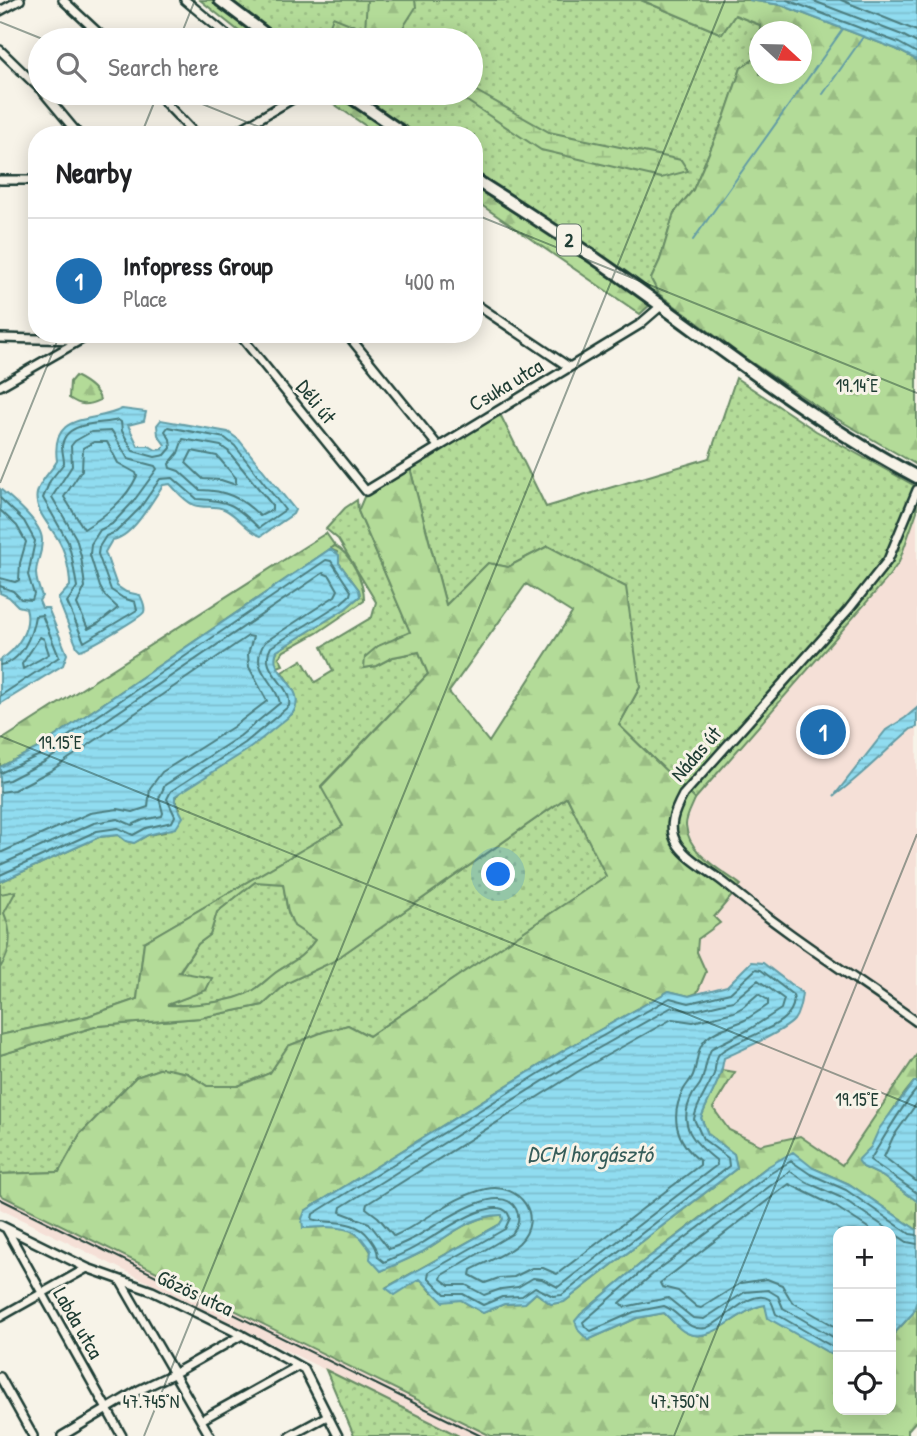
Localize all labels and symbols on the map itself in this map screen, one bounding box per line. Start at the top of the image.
north arrow [749,21,812,84]
road number: 2 [557,224,581,256]
street label: Csuka utca [463,351,548,418]
street label: Déli út [290,373,344,430]
text: 19.14°E [836,373,878,398]
pin: 1 [800,706,846,758]
street label: Nádas út [664,719,728,787]
text: 19.15°E [38,730,82,755]
your location [481,857,515,891]
text: 19.15°E [835,1087,879,1112]
water label: DCM horgásztó [527,1138,654,1170]
street label: Gőzös utca [152,1262,238,1323]
street label: Labda utca [46,1282,110,1364]
text: 47.745°N [123,1389,179,1414]
text: 47.750°N [651,1389,709,1414]

